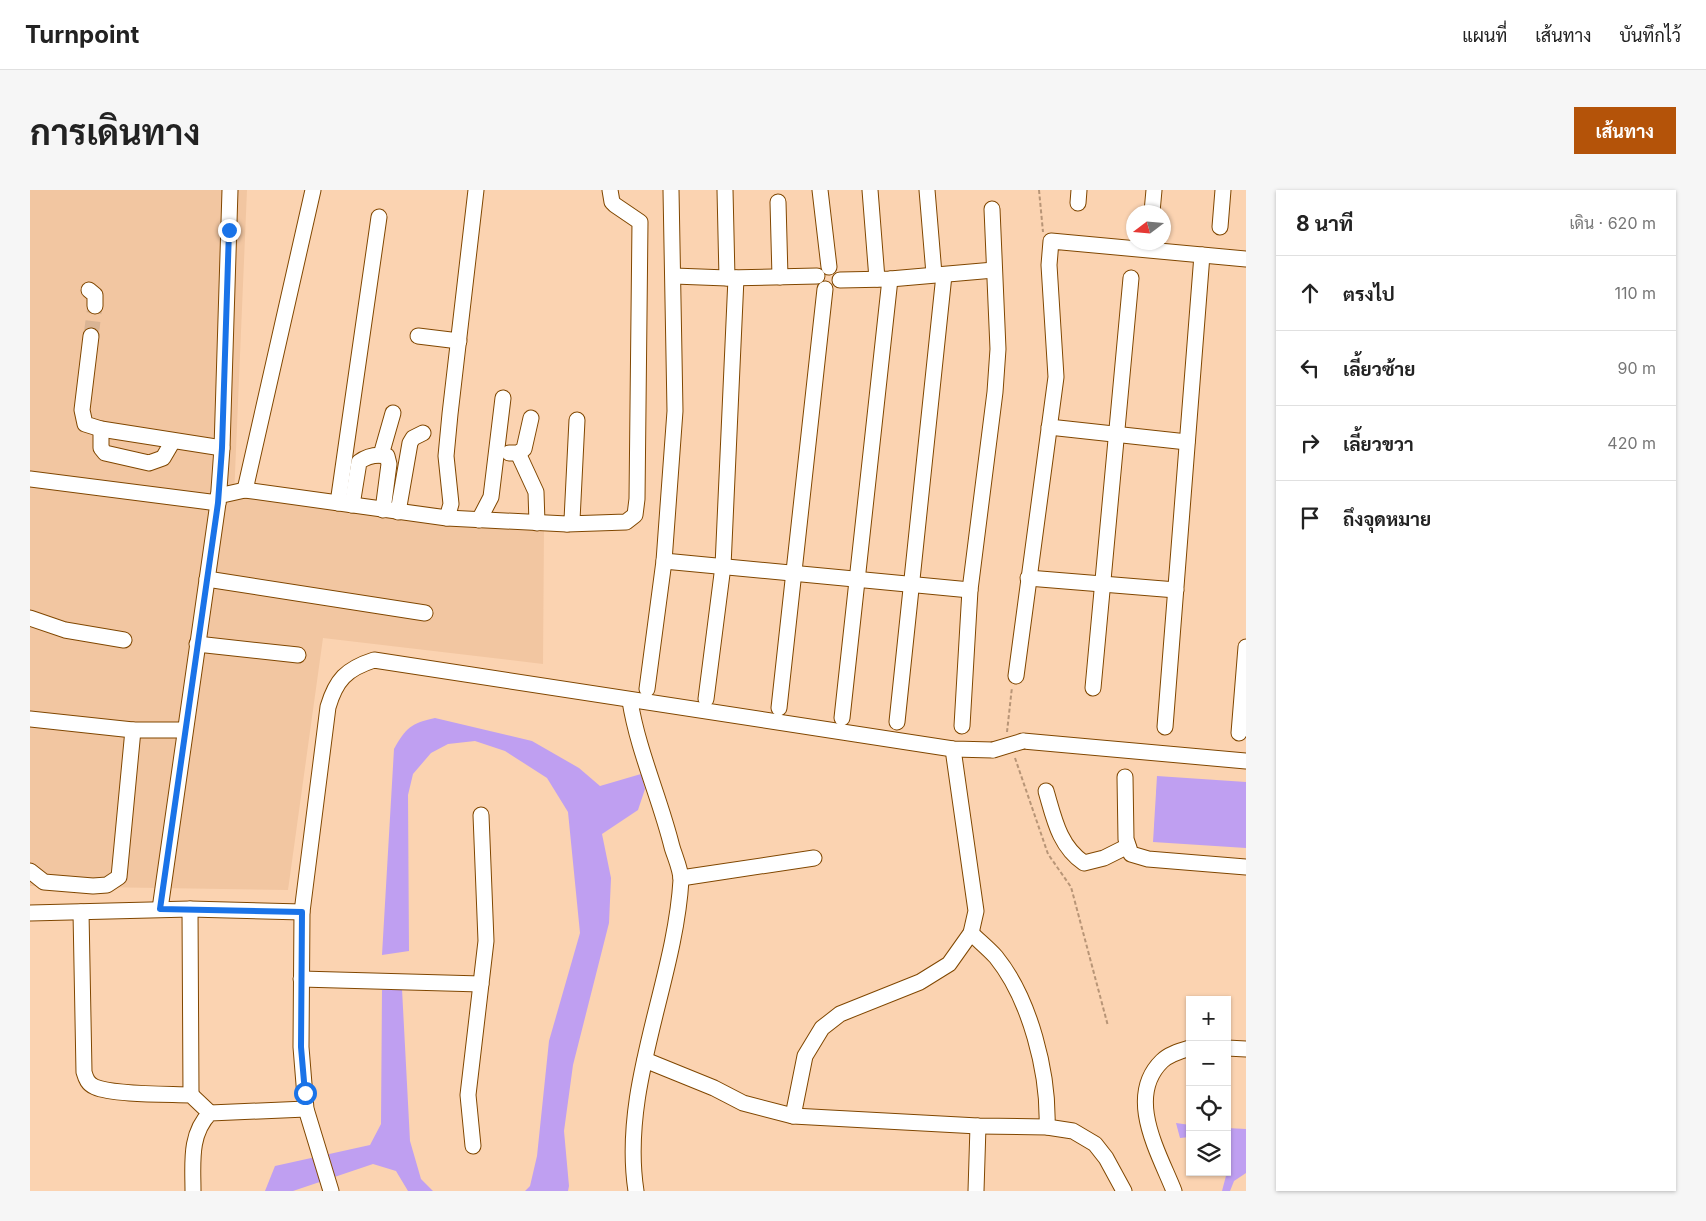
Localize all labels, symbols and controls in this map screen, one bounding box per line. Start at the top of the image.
text: Turnpoint [25,20,139,49]
text: แผนที่ [1462,25,1507,46]
text: เส้นทาง [1535,25,1591,46]
text: บันทึกไว้ [1619,25,1681,46]
button: เส้นทาง [1574,107,1676,154]
text: การเดินทาง [30,111,200,153]
north arrow [1126,205,1171,250]
text: 8 นาที [1296,211,1353,236]
text: เดิน · 620 m [1569,213,1656,233]
route end [218,219,241,242]
icon: ahead [1296,279,1324,307]
text: ตรงไป [1343,283,1395,306]
text: 110 m [1614,283,1656,303]
icon: left [1296,354,1324,382]
text: เลี้ยวซ้าย [1343,358,1415,381]
text: 90 m [1617,358,1656,378]
icon: right [1296,429,1324,457]
text: เลี้ยวขวา [1343,433,1414,456]
text: 420 m [1607,433,1656,453]
icon: arrive [1296,504,1324,532]
text: ถึงจุดหมาย [1343,508,1431,531]
map controls [1186,996,1231,1176]
button: + [1186,996,1231,1041]
button: − [1186,1041,1231,1086]
route start [294,1082,317,1105]
button: locate [1186,1086,1231,1131]
button: layers [1186,1131,1231,1176]

